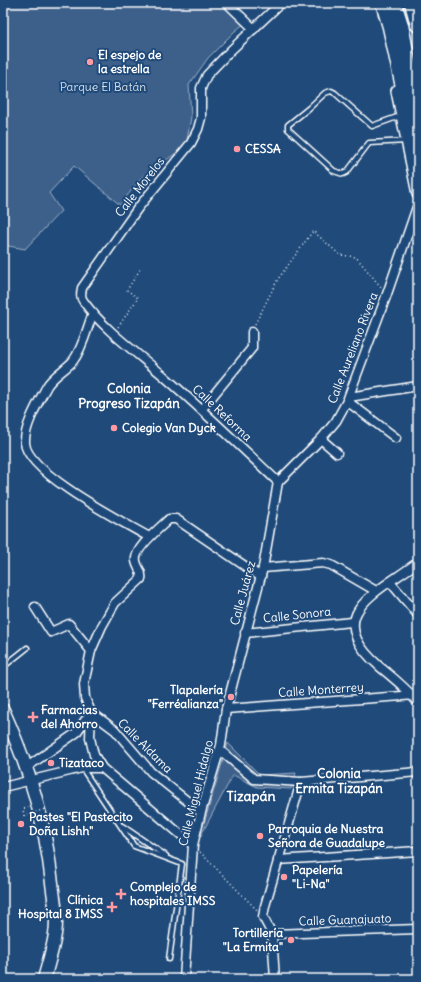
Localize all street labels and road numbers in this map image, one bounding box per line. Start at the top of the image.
street label: Calle Morelos [112,154,168,220]
street label: Calle Aureliano Rivera [324,290,381,406]
street label: Calle Reforma [189,381,255,444]
street label: Calle Juárez [227,559,258,627]
street label: Calle Sonora [262,603,332,626]
street label: Calle Monterrey [278,679,364,700]
street label: Calle Aldama [115,715,176,776]
street label: Calle Miguel Hidalgo [175,738,216,847]
street label: Calle Guanajuato [298,910,392,929]

